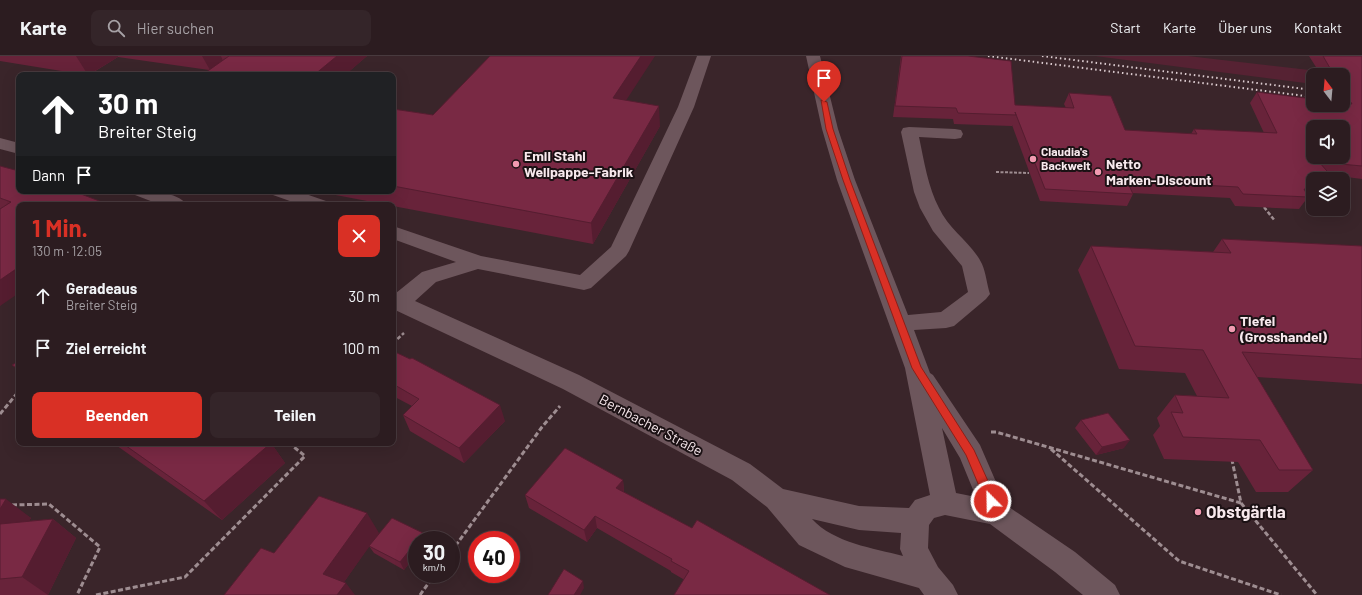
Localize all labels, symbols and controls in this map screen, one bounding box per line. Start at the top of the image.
search box [91,10,371,46]
text: Karte [20,16,67,39]
icon: search [105,17,127,39]
text: Hier suchen [137,19,214,37]
text: Start [1110,19,1141,36]
text: Karte [1163,19,1196,36]
text: Über uns [1218,19,1272,36]
text: Kontakt [1294,19,1342,36]
pin [807,61,841,102]
icon: arrive [813,67,835,89]
north arrow [1306,68,1350,112]
map controls [1306,68,1350,216]
text: 30 m [98,86,158,120]
icon: ahead [32,88,84,140]
text: Breiter Steig [98,120,197,142]
button: sound [1306,120,1350,164]
place label: Claudia's Backwelt [1041,144,1091,172]
place label: Emil Stahl Wellpappe-Fabrik [524,147,634,180]
marker: Claudia's Backwelt [1028,154,1038,164]
place label: Netto Marken-Discount [1106,155,1212,188]
marker: Emil Stahl Wellpappe-Fabrik [511,159,521,169]
icon: arrive [73,164,95,186]
text: Dann [32,166,65,184]
marker: Netto Marken-Discount [1093,167,1103,177]
button: layers [1306,172,1350,216]
text: 1 Min. [32,213,88,242]
button: close [338,215,380,257]
text: 130 m · 12:05 [32,243,102,259]
text: Geradeaus [66,279,137,297]
icon: ahead [32,285,54,307]
text: 30 m [348,287,380,305]
text: Breiter Steig [66,297,137,313]
place label: Tiefel (Grosshandel) [1239,312,1327,345]
marker: Tiefel (Grosshandel) [1227,324,1237,334]
icon: arrive [32,337,54,359]
text: Ziel erreicht [66,339,147,357]
text: 100 m [342,339,380,357]
street label: Bernbacher Straße [597,390,706,459]
button: Beenden [32,392,202,438]
button: Teilen [210,392,380,438]
position arrow [970,480,1012,522]
place label: Obstgärtla [1206,501,1286,521]
marker: Obstgärtla [1193,507,1203,517]
speed limit sign: 40 [468,531,520,583]
text: 30 [423,540,445,564]
text: km/h [423,561,445,573]

